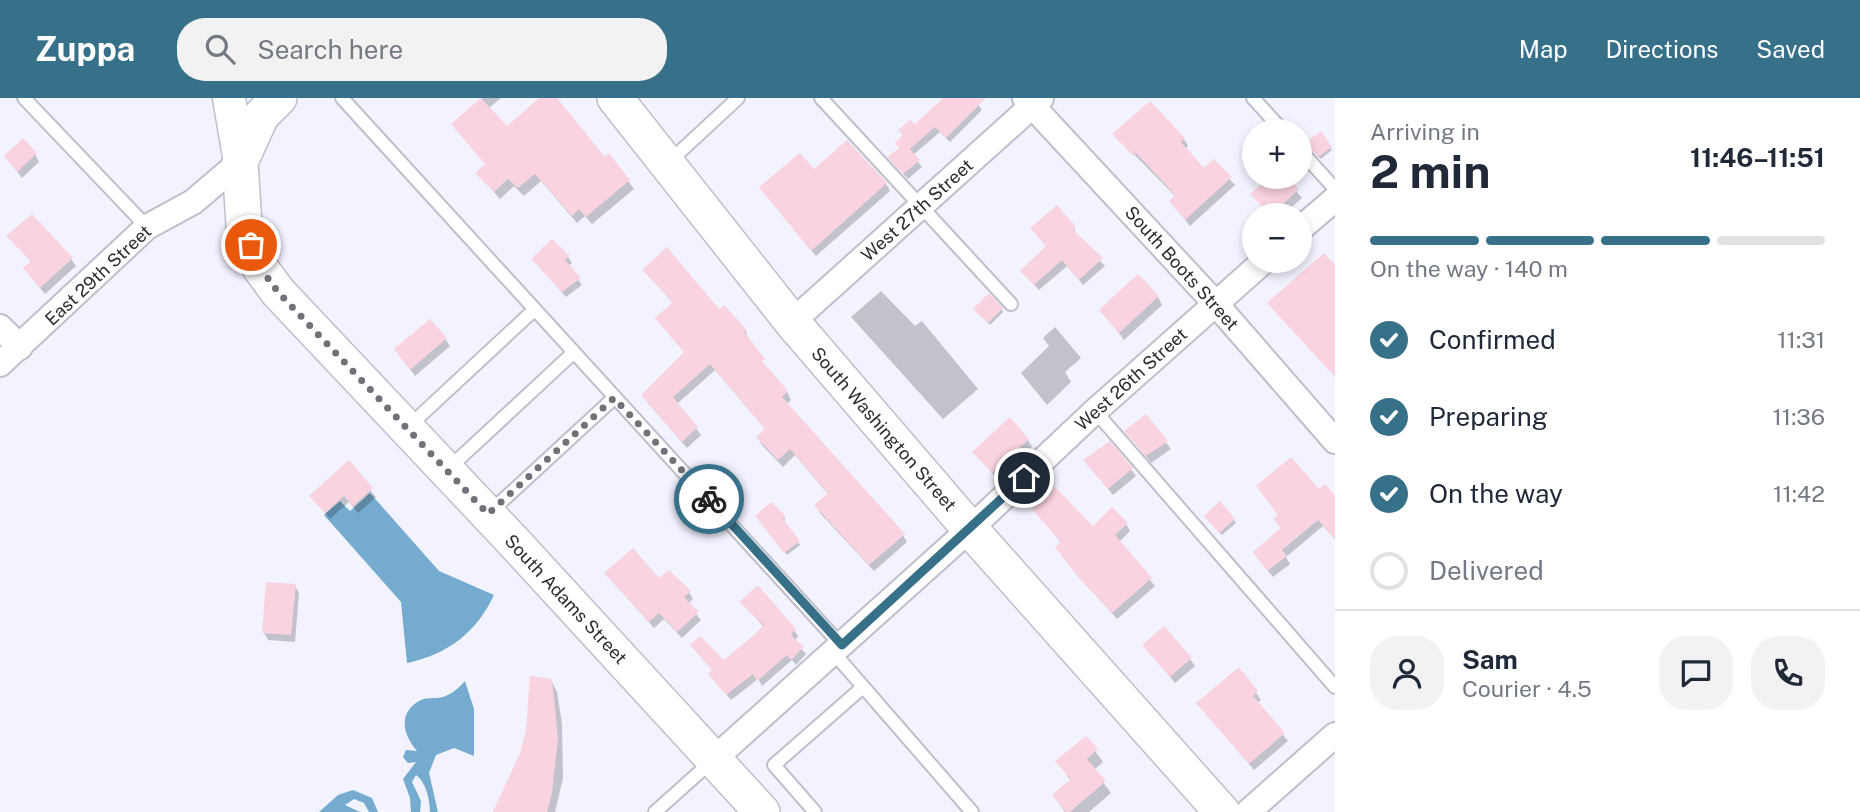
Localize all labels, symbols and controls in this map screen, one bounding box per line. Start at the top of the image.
search box [177,18,667,81]
text: Zuppa [35,30,135,68]
icon: search [201,30,239,68]
text: Search here [257,34,403,65]
text: Map [1519,35,1568,63]
text: Directions [1606,35,1718,63]
text: Saved [1756,35,1825,63]
text: Arriving in [1370,118,1480,145]
map controls [1242,119,1312,273]
button: + [1242,119,1312,189]
text: 11:46–11:51 [1690,142,1825,173]
text: 2 min [1370,144,1490,198]
street label: West 27th Street [857,154,977,266]
street label: South Boots Street [1121,202,1243,334]
button: − [1242,203,1312,273]
pin [221,215,281,275]
street label: East 29th Street [41,220,155,330]
icon: bag [232,226,270,264]
text: On the way · 140 m [1370,255,1568,282]
icon: check [1370,321,1408,359]
street label: West 26th Street [1071,323,1191,435]
text: Confirmed [1429,324,1556,355]
text: 11:31 [1777,326,1825,353]
street label: South Washington Street [807,343,961,515]
icon: check [1370,398,1408,436]
text: Preparing [1429,401,1548,432]
text: 11:36 [1772,403,1825,430]
pin [994,448,1054,508]
icon: home [1005,459,1043,497]
courier [674,464,744,534]
icon: check [1370,475,1408,513]
text: On the way [1429,478,1563,509]
icon: bike [690,480,728,518]
text: 11:42 [1773,480,1825,507]
street label: South Adams Street [501,530,631,668]
text: Delivered [1429,555,1544,586]
button: person [1370,636,1444,710]
button: chat [1659,636,1733,710]
button: phone [1751,636,1825,710]
text: Sam [1462,644,1518,675]
text: Courier · 4.5 [1462,675,1592,702]

